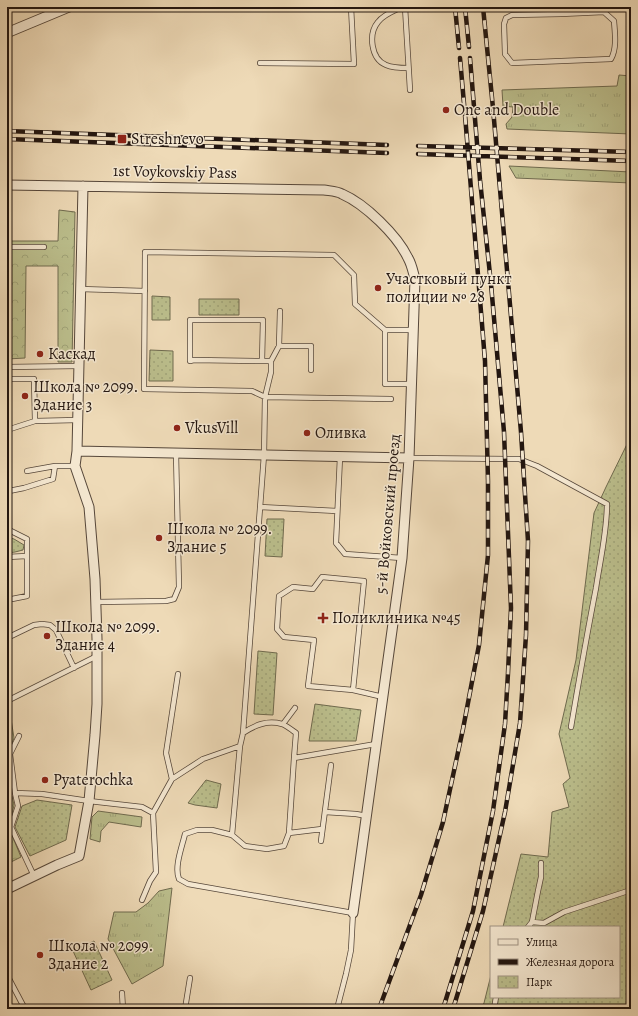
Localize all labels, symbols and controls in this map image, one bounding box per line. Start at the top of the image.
place label: One and Double [454,99,559,121]
marker: One and Double [441,105,451,115]
place label: Streshnevo [131,128,204,150]
marker: Streshnevo [116,133,128,145]
street label: 1st Voykovskiy Pass [113,160,237,184]
place label: Участковый пункт полиции № 28 [386,268,512,308]
marker: Участковый пункт полиции № 28 [373,283,383,293]
place label: Каскад [48,343,96,365]
marker: Каскад [35,349,45,359]
place label: Школа № 2099. Здание 3 [33,376,138,416]
marker: Школа № 2099. Здание 3 [20,391,30,401]
place label: VkusVill [184,417,238,439]
place label: Оливка [315,422,367,444]
marker: VkusVill [172,423,182,433]
marker: Оливка [302,428,312,438]
street label: 5-й Войковский проезд [370,433,406,595]
place label: Школа № 2099. Здание 5 [167,518,272,558]
marker: Школа № 2099. Здание 5 [154,533,164,543]
place label: Поликлиника №45 [332,607,461,629]
marker: Поликлиника №45 [317,612,329,624]
place label: Школа № 2099. Здание 4 [55,616,160,656]
marker: Школа № 2099. Здание 4 [42,631,52,641]
place label: Pyaterochka [53,769,134,791]
marker: Pyaterochka [40,775,50,785]
legend [490,926,620,998]
text: Улица [526,934,558,950]
place label: Школа № 2099. Здание 2 [48,935,153,975]
marker: Школа № 2099. Здание 2 [35,950,45,960]
text: Железная дорога [526,954,615,970]
text: Парк [526,974,552,990]

